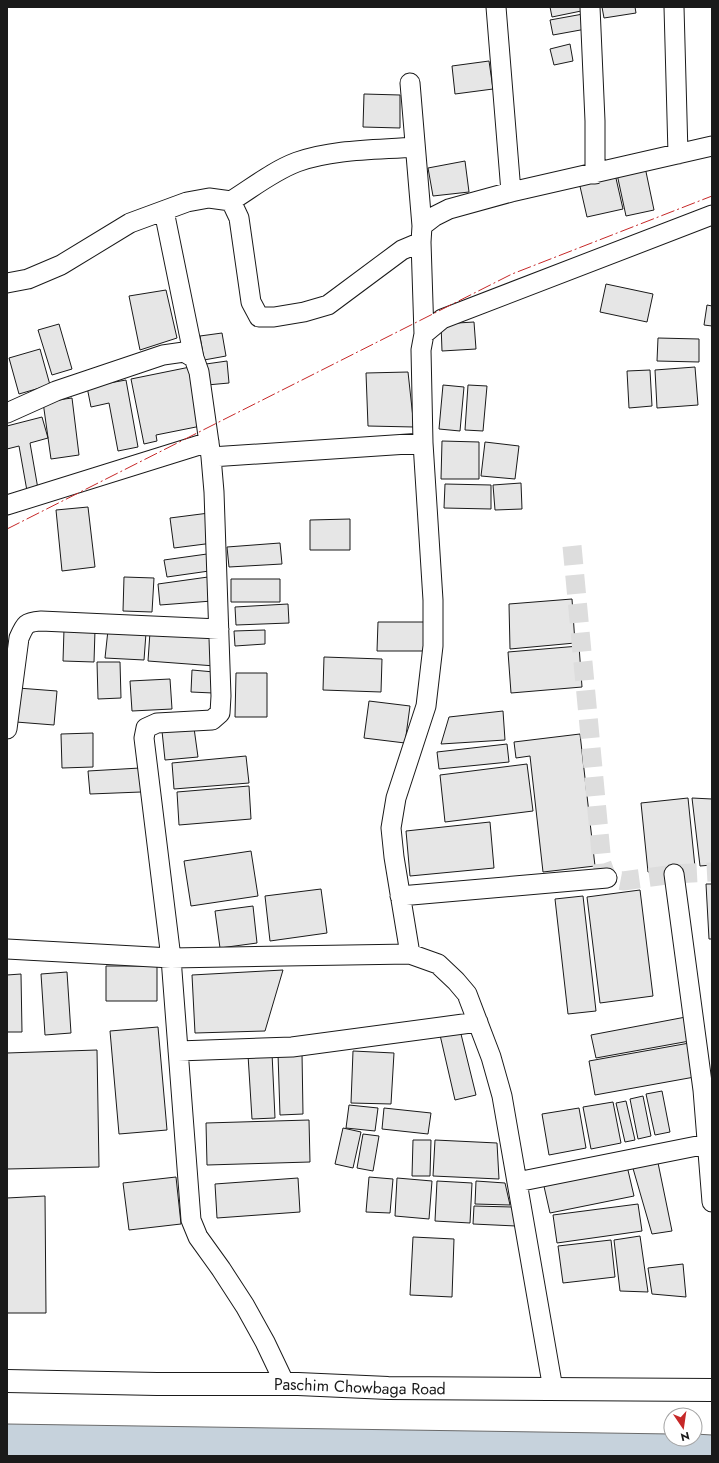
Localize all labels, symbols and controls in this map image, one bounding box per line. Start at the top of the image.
street label: Paschim Chowbaga Road [274,1373,446,1400]
north arrow [663,1407,703,1447]
text: N [679,1428,691,1446]

